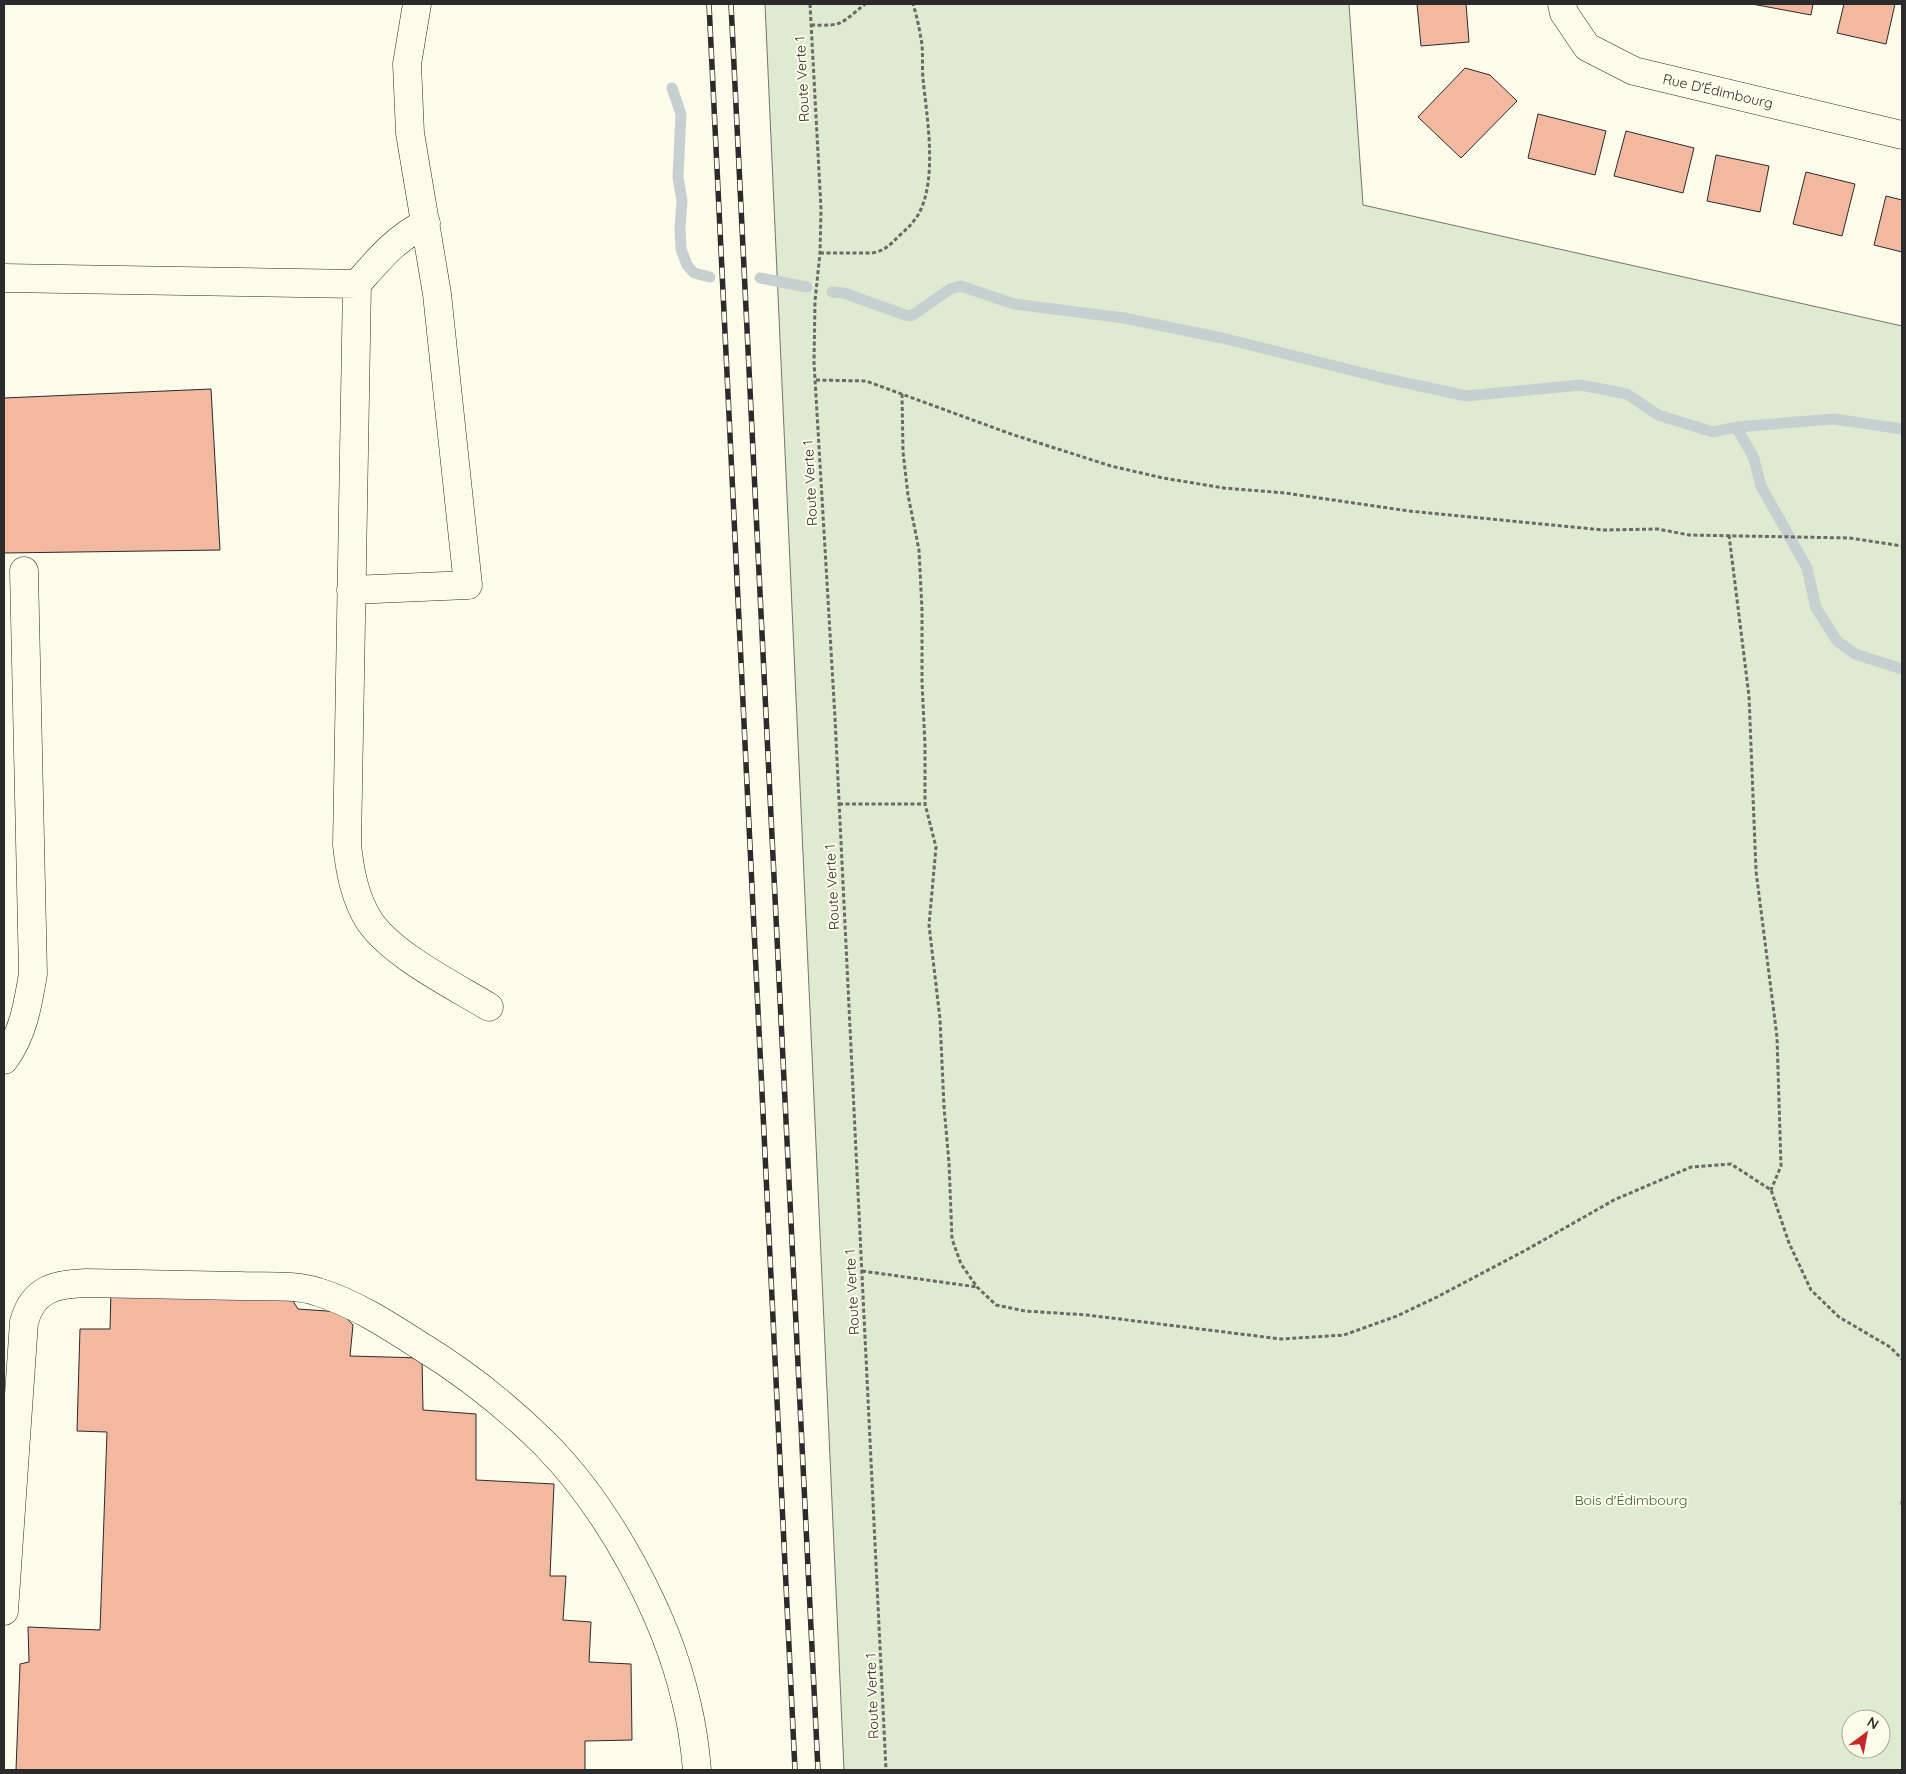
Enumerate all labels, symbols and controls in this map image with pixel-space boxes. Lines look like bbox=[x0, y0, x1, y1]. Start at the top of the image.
street label: Route Verte 1 bbox=[791, 36, 813, 122]
street label: Rue D'Édimbourg bbox=[1661, 70, 1775, 112]
street label: Route Verte 1 bbox=[799, 440, 821, 526]
street label: Route Verte 1 bbox=[821, 844, 843, 930]
street label: Route Verte 1 bbox=[841, 1249, 863, 1335]
park label: Bois d'Édimbourg bbox=[1574, 1491, 1688, 1509]
street label: Route Verte 1 bbox=[862, 1653, 882, 1739]
north arrow bbox=[1841, 1709, 1891, 1759]
text: N bbox=[1864, 1713, 1882, 1733]

